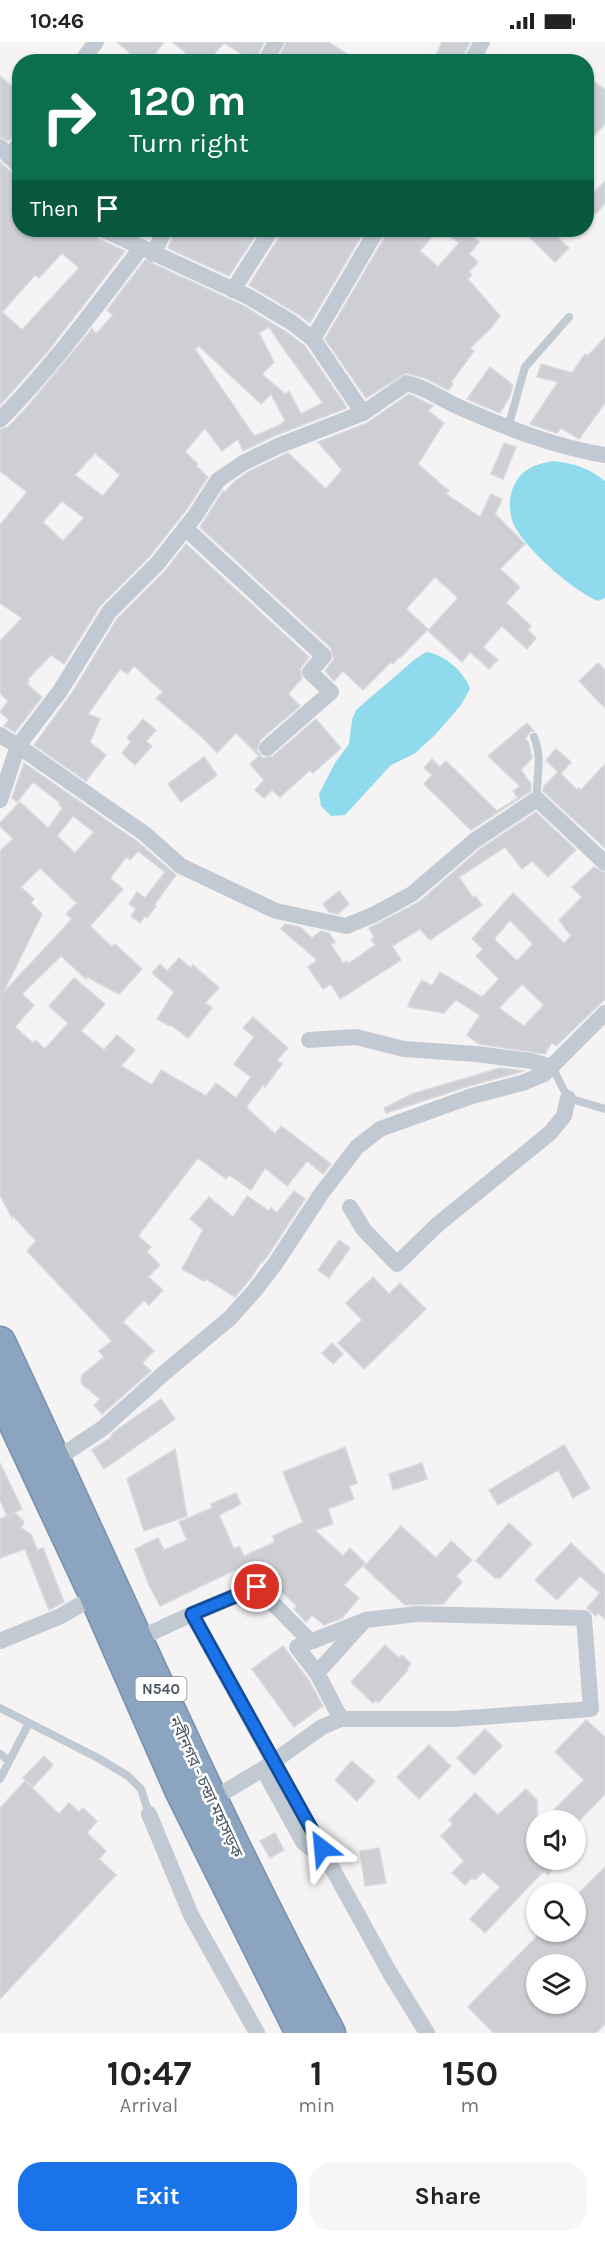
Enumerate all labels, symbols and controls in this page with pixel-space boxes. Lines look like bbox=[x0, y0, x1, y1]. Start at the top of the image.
text: 10:46 bbox=[30, 8, 84, 34]
text: 120 m bbox=[129, 76, 246, 126]
icon: right bbox=[30, 78, 108, 156]
text: Turn right bbox=[129, 127, 249, 159]
icon: arrive bbox=[91, 192, 124, 225]
text: Then bbox=[30, 196, 79, 222]
pin bbox=[231, 1561, 282, 1612]
icon: arrive bbox=[240, 1570, 273, 1603]
road number: N540 bbox=[136, 1677, 186, 1701]
street label: নবীনগর - চন্দ্রা মহাসড়ক bbox=[165, 1713, 248, 1862]
map controls bbox=[526, 1810, 586, 2014]
button: sound bbox=[526, 1810, 586, 1870]
position arrow bbox=[290, 1816, 354, 1880]
button: search bbox=[526, 1882, 586, 1942]
button: layers bbox=[526, 1954, 586, 2014]
text: 10:47 bbox=[107, 2052, 191, 2094]
text: 1 bbox=[310, 2052, 323, 2094]
text: 150 bbox=[442, 2052, 498, 2094]
text: Arrival bbox=[120, 2094, 178, 2117]
text: min bbox=[298, 2094, 335, 2117]
text: m bbox=[461, 2094, 479, 2117]
button: Exit bbox=[18, 2162, 297, 2231]
button: Share bbox=[309, 2162, 587, 2231]

